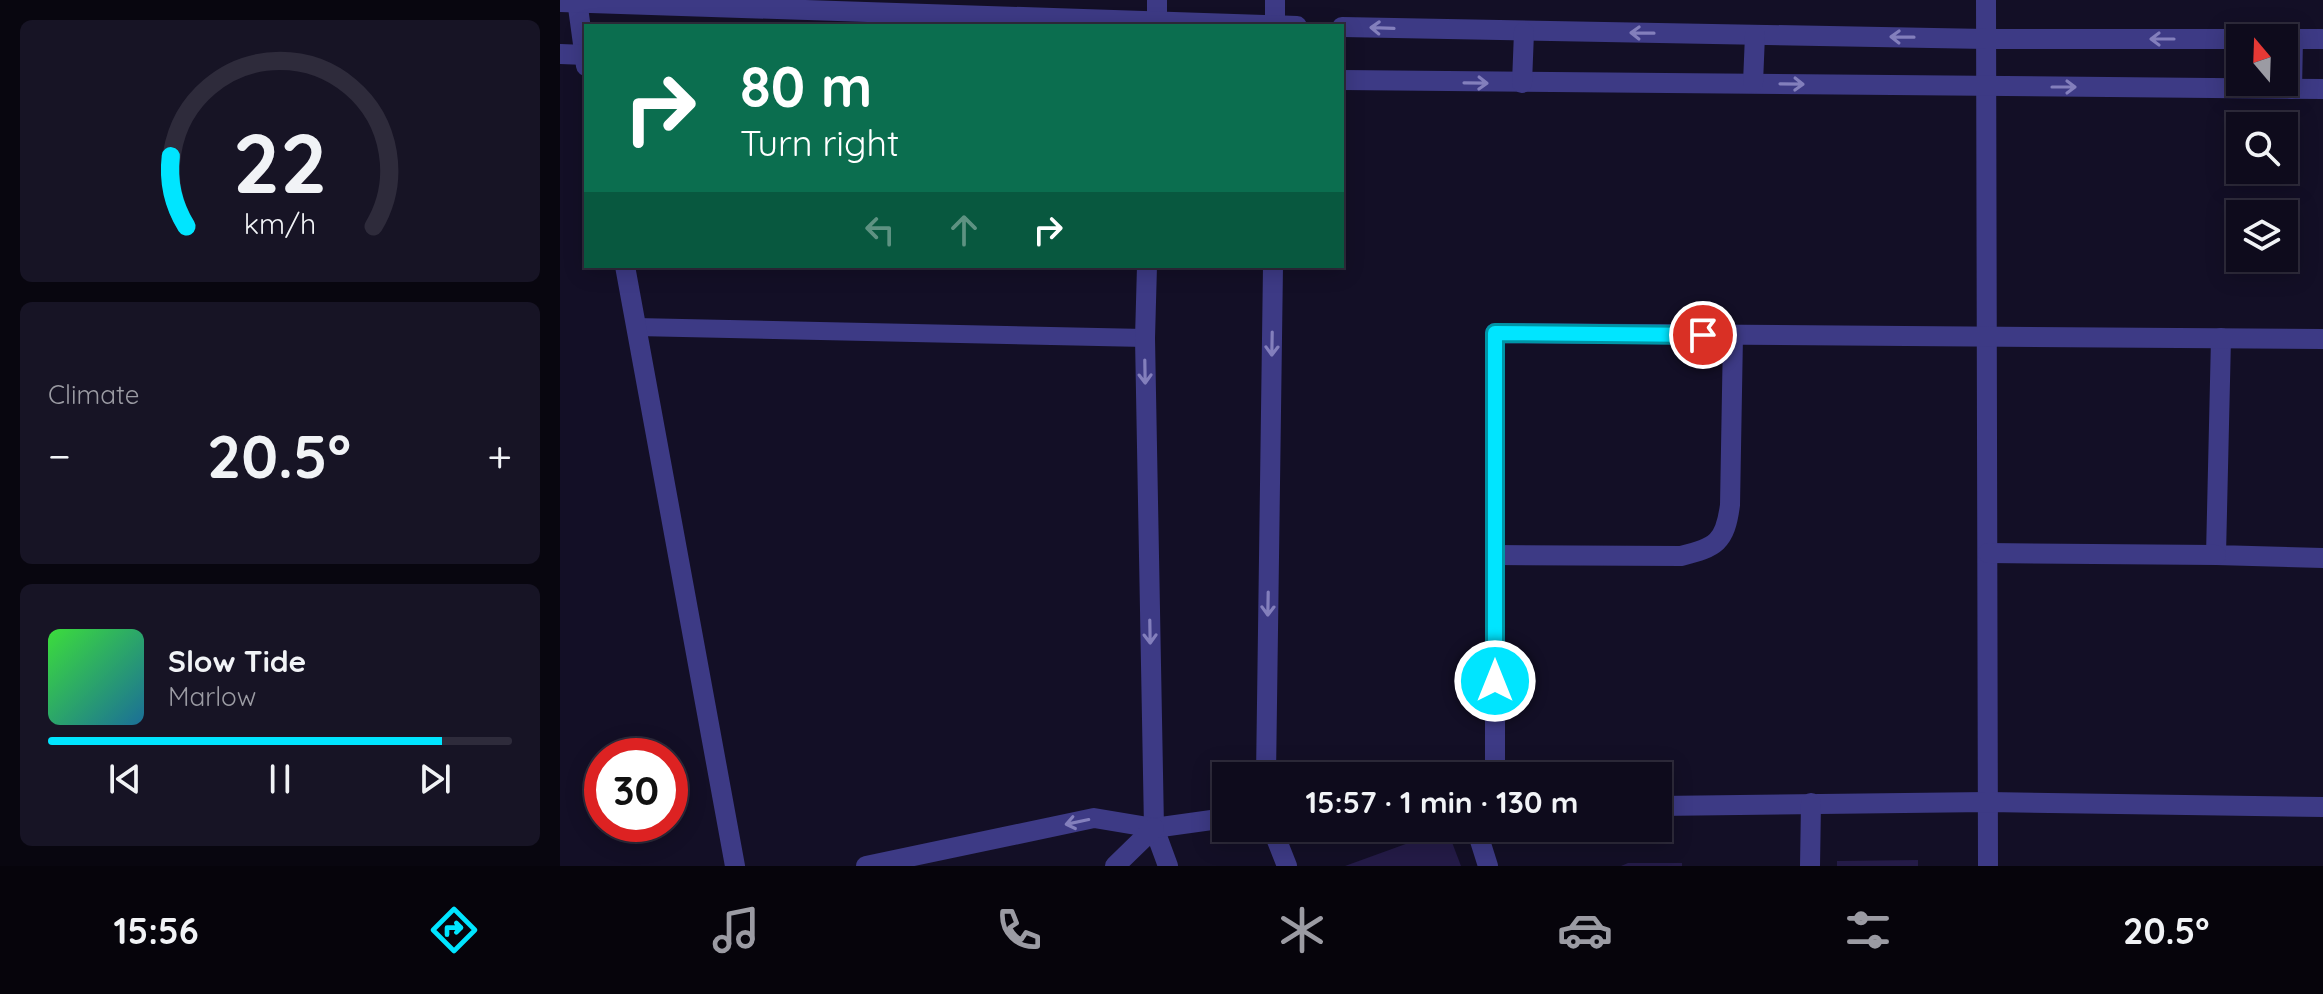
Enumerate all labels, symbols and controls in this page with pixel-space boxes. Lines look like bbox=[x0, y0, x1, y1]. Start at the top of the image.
one-way arrow bbox=[1369, 21, 1396, 36]
north arrow bbox=[2226, 24, 2298, 96]
map controls bbox=[2226, 24, 2298, 272]
one-way arrow bbox=[1629, 26, 1656, 41]
one-way arrow bbox=[1889, 30, 1916, 45]
one-way arrow bbox=[2149, 31, 2176, 47]
text: 80 m bbox=[740, 51, 872, 121]
icon: right bbox=[608, 56, 712, 160]
one-way arrow bbox=[1462, 75, 1489, 90]
one-way arrow bbox=[1778, 76, 1805, 92]
one-way arrow bbox=[2050, 79, 2077, 95]
text: 22 bbox=[233, 110, 327, 214]
button: search bbox=[2226, 112, 2298, 184]
text: Turn right bbox=[740, 120, 899, 165]
button: layers bbox=[2226, 200, 2298, 272]
text: km/h bbox=[244, 205, 316, 241]
icon: left bbox=[858, 208, 902, 252]
icon: ahead bbox=[942, 208, 986, 252]
icon: right bbox=[1026, 208, 1070, 252]
pin bbox=[1669, 301, 1737, 369]
icon: arrive bbox=[1681, 313, 1725, 357]
one-way arrow bbox=[1264, 330, 1279, 357]
one-way arrow bbox=[1137, 358, 1153, 385]
text: Climate bbox=[48, 378, 139, 411]
text: 20.5° bbox=[207, 418, 351, 493]
text: − bbox=[48, 428, 71, 483]
text: + bbox=[487, 428, 512, 483]
one-way arrow bbox=[1260, 590, 1276, 617]
one-way arrow bbox=[1142, 618, 1158, 645]
position arrow bbox=[1453, 639, 1537, 723]
text: Slow Tide bbox=[168, 642, 306, 680]
text: Marlow bbox=[168, 680, 256, 713]
speed limit sign: 30 bbox=[584, 738, 688, 842]
icon: previous bbox=[103, 757, 147, 801]
icon: pause bbox=[258, 757, 302, 801]
icon: next bbox=[413, 757, 457, 801]
text: 15:57 · 1 min · 130 m bbox=[1306, 783, 1578, 821]
one-way arrow bbox=[1064, 815, 1090, 830]
icon: directions bbox=[426, 902, 482, 958]
icon: music bbox=[708, 902, 764, 958]
icon: phone bbox=[991, 902, 1047, 958]
icon: climate bbox=[1274, 902, 1330, 958]
icon: car bbox=[1557, 902, 1613, 958]
icon: filters bbox=[1840, 902, 1896, 958]
text: 15:56 bbox=[113, 908, 199, 953]
text: 20.5° bbox=[2123, 908, 2209, 953]

